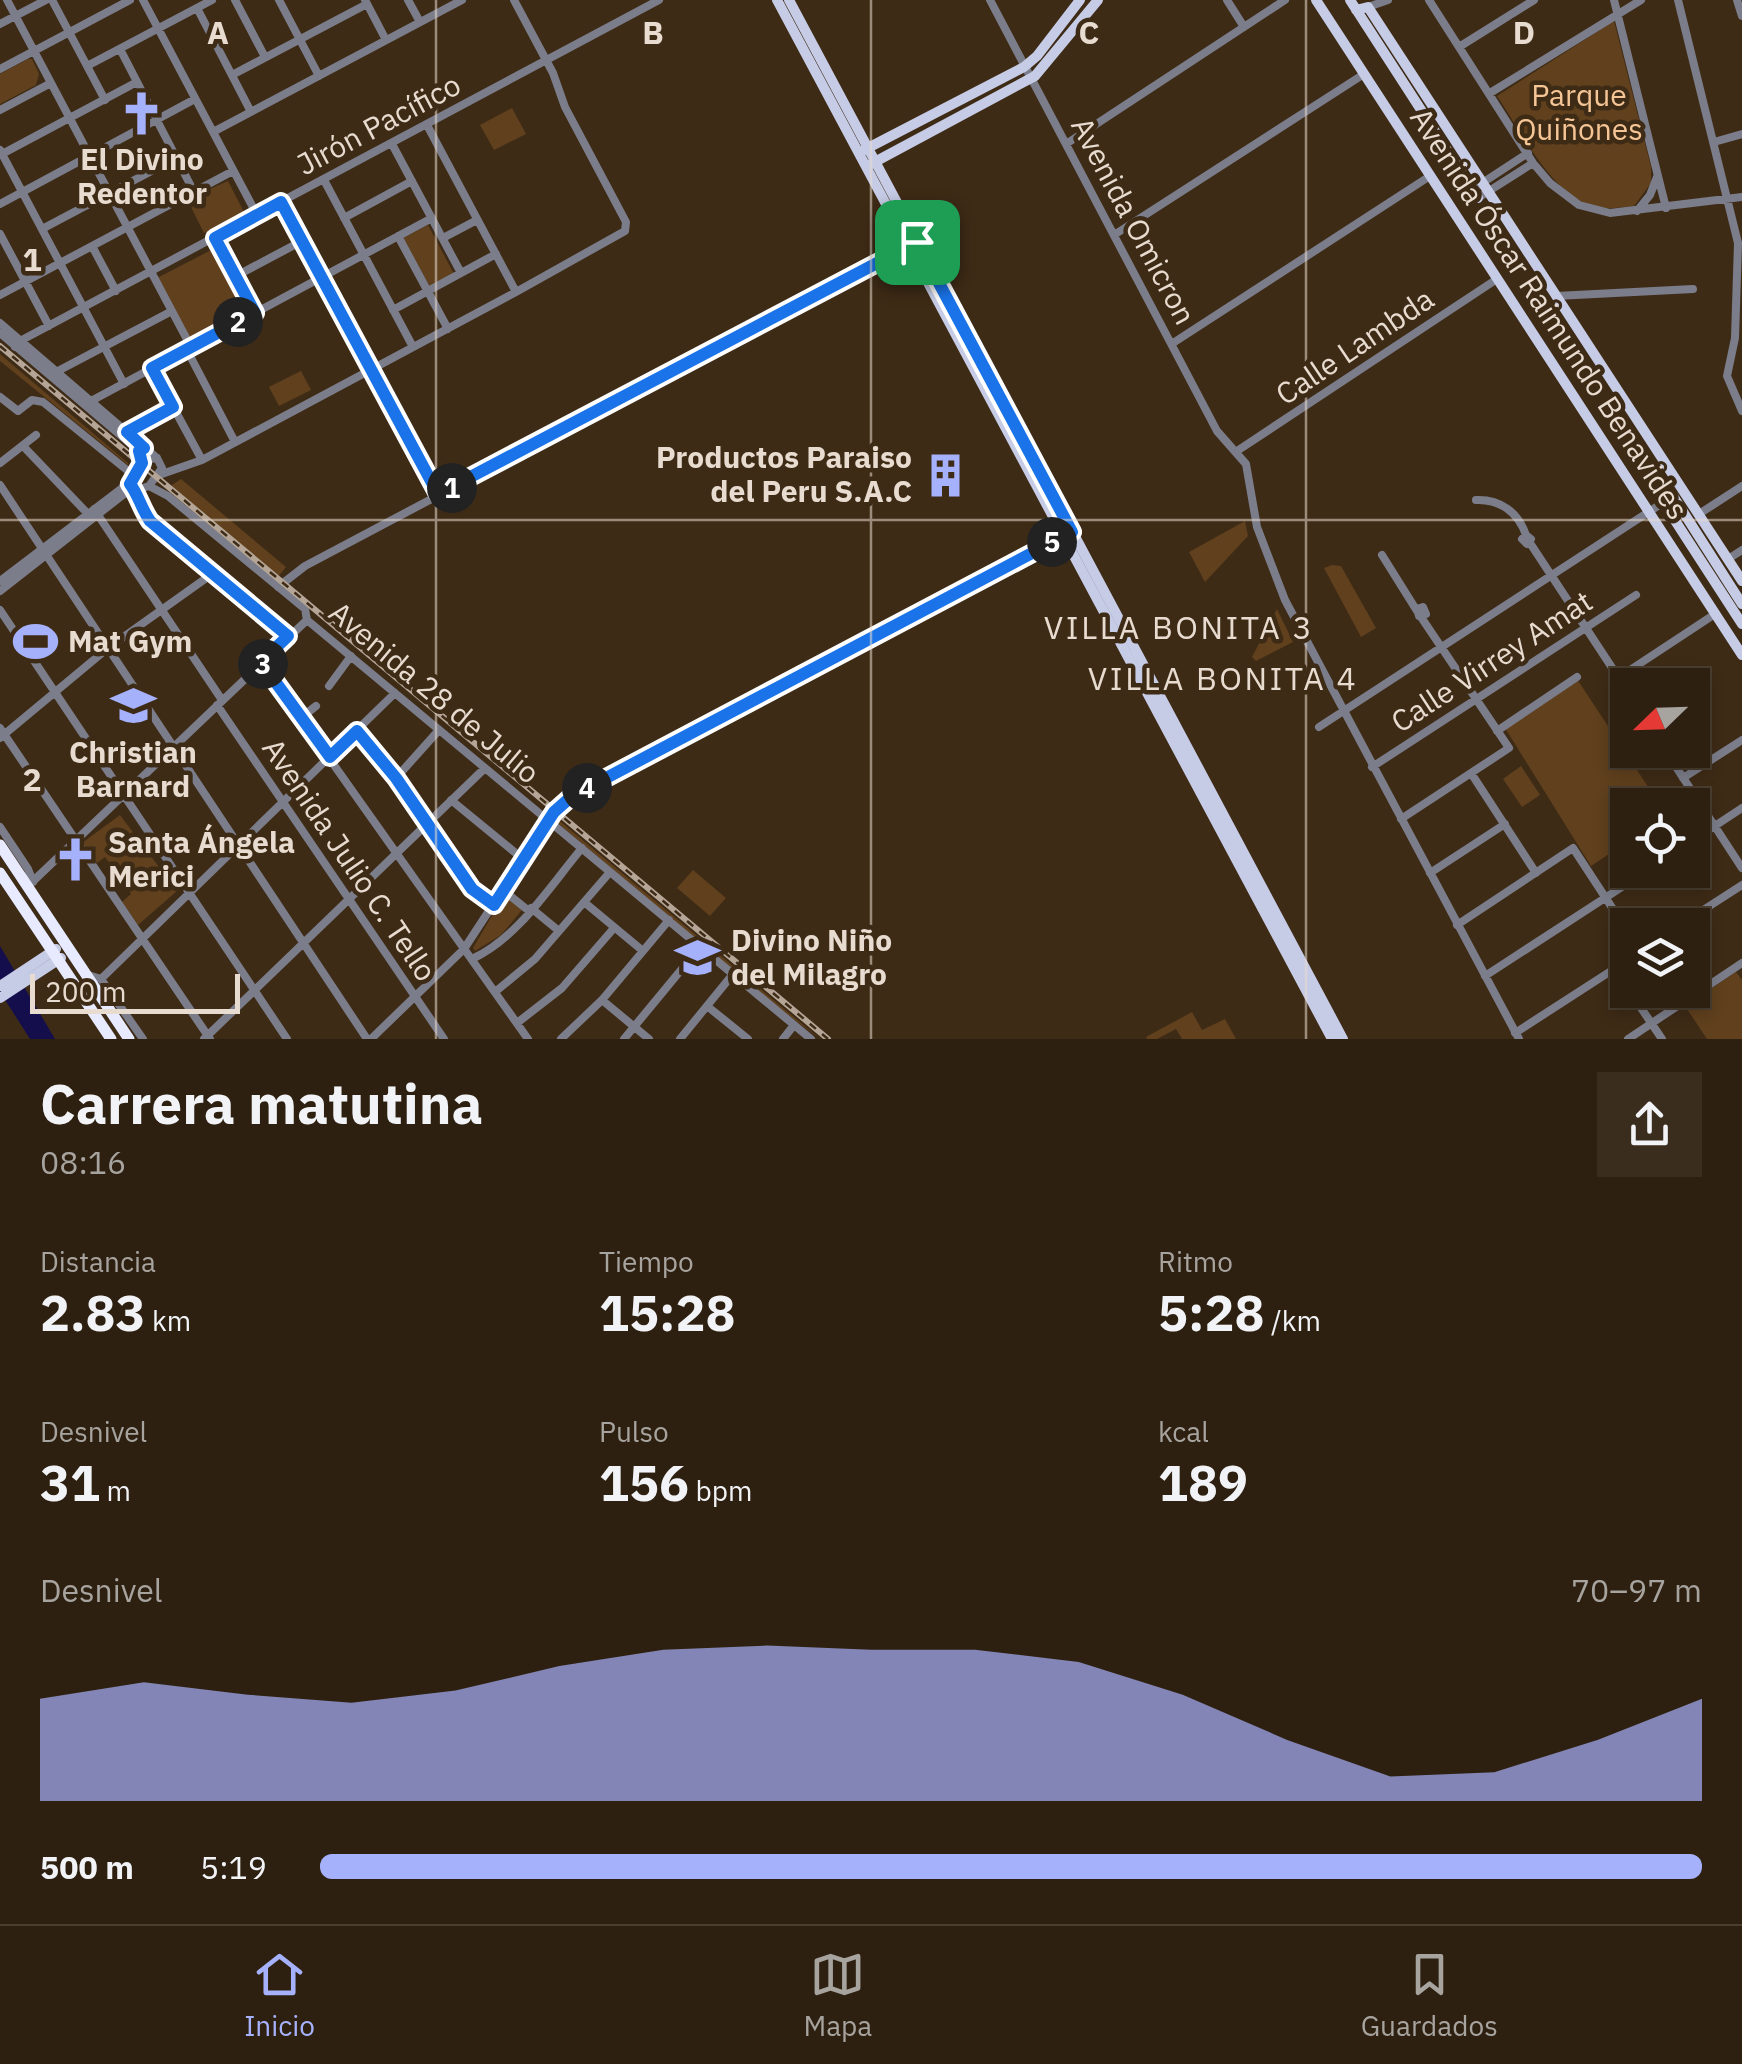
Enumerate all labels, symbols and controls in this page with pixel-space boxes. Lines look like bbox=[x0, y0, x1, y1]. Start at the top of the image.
text: A bbox=[207, 11, 229, 53]
text: B bbox=[642, 11, 664, 53]
text: C bbox=[1079, 11, 1099, 53]
text: D bbox=[1513, 11, 1535, 53]
street label: Jirón Pacífico bbox=[290, 64, 467, 183]
park label: Parque Quiñones bbox=[1515, 75, 1643, 148]
church icon: El Divino Redentor bbox=[118, 89, 166, 137]
street label: Avenida Óscar Raimundo Benavides bbox=[1402, 100, 1698, 526]
street label: Avenida Omicron bbox=[1063, 110, 1205, 331]
place label: El Divino Redentor bbox=[77, 139, 207, 212]
pin bbox=[875, 200, 960, 285]
icon: arrive bbox=[890, 215, 945, 270]
text: 1 bbox=[22, 238, 42, 280]
street label: Calle Lambda bbox=[1268, 279, 1441, 413]
pin: 2 bbox=[213, 297, 263, 347]
text: 2 bbox=[230, 303, 246, 340]
place label: Productos Paraiso del Peru S.A.C bbox=[656, 437, 912, 510]
building icon: Productos Paraiso del Peru S.A.C bbox=[921, 451, 969, 499]
pin: 1 bbox=[427, 463, 477, 513]
text: 1 bbox=[444, 469, 460, 506]
pin: 5 bbox=[1027, 517, 1077, 567]
text: 5 bbox=[1044, 523, 1060, 560]
street label: Calle Virrey Amat bbox=[1383, 581, 1599, 740]
street label: Avenida 28 de Julio bbox=[322, 592, 548, 791]
district label: VILLA BONITA 3 bbox=[1044, 606, 1314, 648]
sports icon: Mat Gym bbox=[11, 618, 59, 666]
place label: Mat Gym bbox=[68, 621, 192, 660]
pin: 3 bbox=[238, 639, 288, 689]
text: 3 bbox=[255, 645, 271, 682]
district label: VILLA BONITA 4 bbox=[1088, 657, 1358, 699]
north arrow bbox=[1610, 668, 1710, 768]
map controls bbox=[1610, 668, 1710, 1008]
school or university icon: Christian Barnard bbox=[109, 682, 157, 730]
street label: Avenida Julio C. Tello bbox=[254, 730, 446, 988]
place label: Christian Barnard bbox=[69, 732, 197, 805]
text: 2 bbox=[22, 758, 42, 800]
pin: 4 bbox=[562, 763, 612, 813]
text: 4 bbox=[579, 769, 595, 806]
button: locate bbox=[1610, 788, 1710, 888]
place label: Santa Ángela Merici bbox=[108, 822, 295, 895]
church icon: Santa Ángela Merici bbox=[51, 836, 99, 884]
button: layers bbox=[1610, 908, 1710, 1008]
place label: Divino Niño del Milagro bbox=[731, 920, 892, 993]
school or university icon: Divino Niño del Milagro bbox=[674, 934, 722, 982]
scale bar bbox=[30, 969, 240, 1014]
text: 200 m bbox=[45, 973, 126, 1010]
text: Carrera matutina bbox=[40, 1068, 483, 1139]
button: share bbox=[1597, 1072, 1702, 1177]
text: 08:16 bbox=[40, 1141, 126, 1183]
text: Distancia bbox=[40, 1243, 156, 1280]
text: Tiempo bbox=[599, 1243, 694, 1280]
text: Ritmo bbox=[1158, 1243, 1233, 1280]
text: 2.83 bbox=[40, 1280, 146, 1345]
text: 15:28 bbox=[599, 1280, 736, 1345]
text: 5:28 bbox=[1158, 1280, 1265, 1345]
text: km bbox=[146, 1302, 191, 1339]
text: /km bbox=[1265, 1302, 1321, 1339]
text: Desnivel bbox=[40, 1413, 147, 1450]
text: Pulso bbox=[599, 1413, 669, 1450]
text: kcal bbox=[1158, 1413, 1209, 1450]
text: 31 bbox=[40, 1450, 100, 1515]
text: 156 bbox=[599, 1450, 689, 1515]
text: 189 bbox=[1158, 1450, 1248, 1515]
text: m bbox=[100, 1472, 131, 1509]
text: bpm bbox=[689, 1472, 753, 1509]
text: Desnivel bbox=[40, 1569, 163, 1611]
text: 70–97 m bbox=[1571, 1569, 1702, 1611]
text: 500 m bbox=[40, 1846, 134, 1888]
text: 5:19 bbox=[200, 1846, 267, 1888]
tab: Inicio bbox=[244, 1947, 315, 2044]
tab: Mapa bbox=[803, 1947, 872, 2044]
tab: Guardados bbox=[1361, 1947, 1498, 2044]

